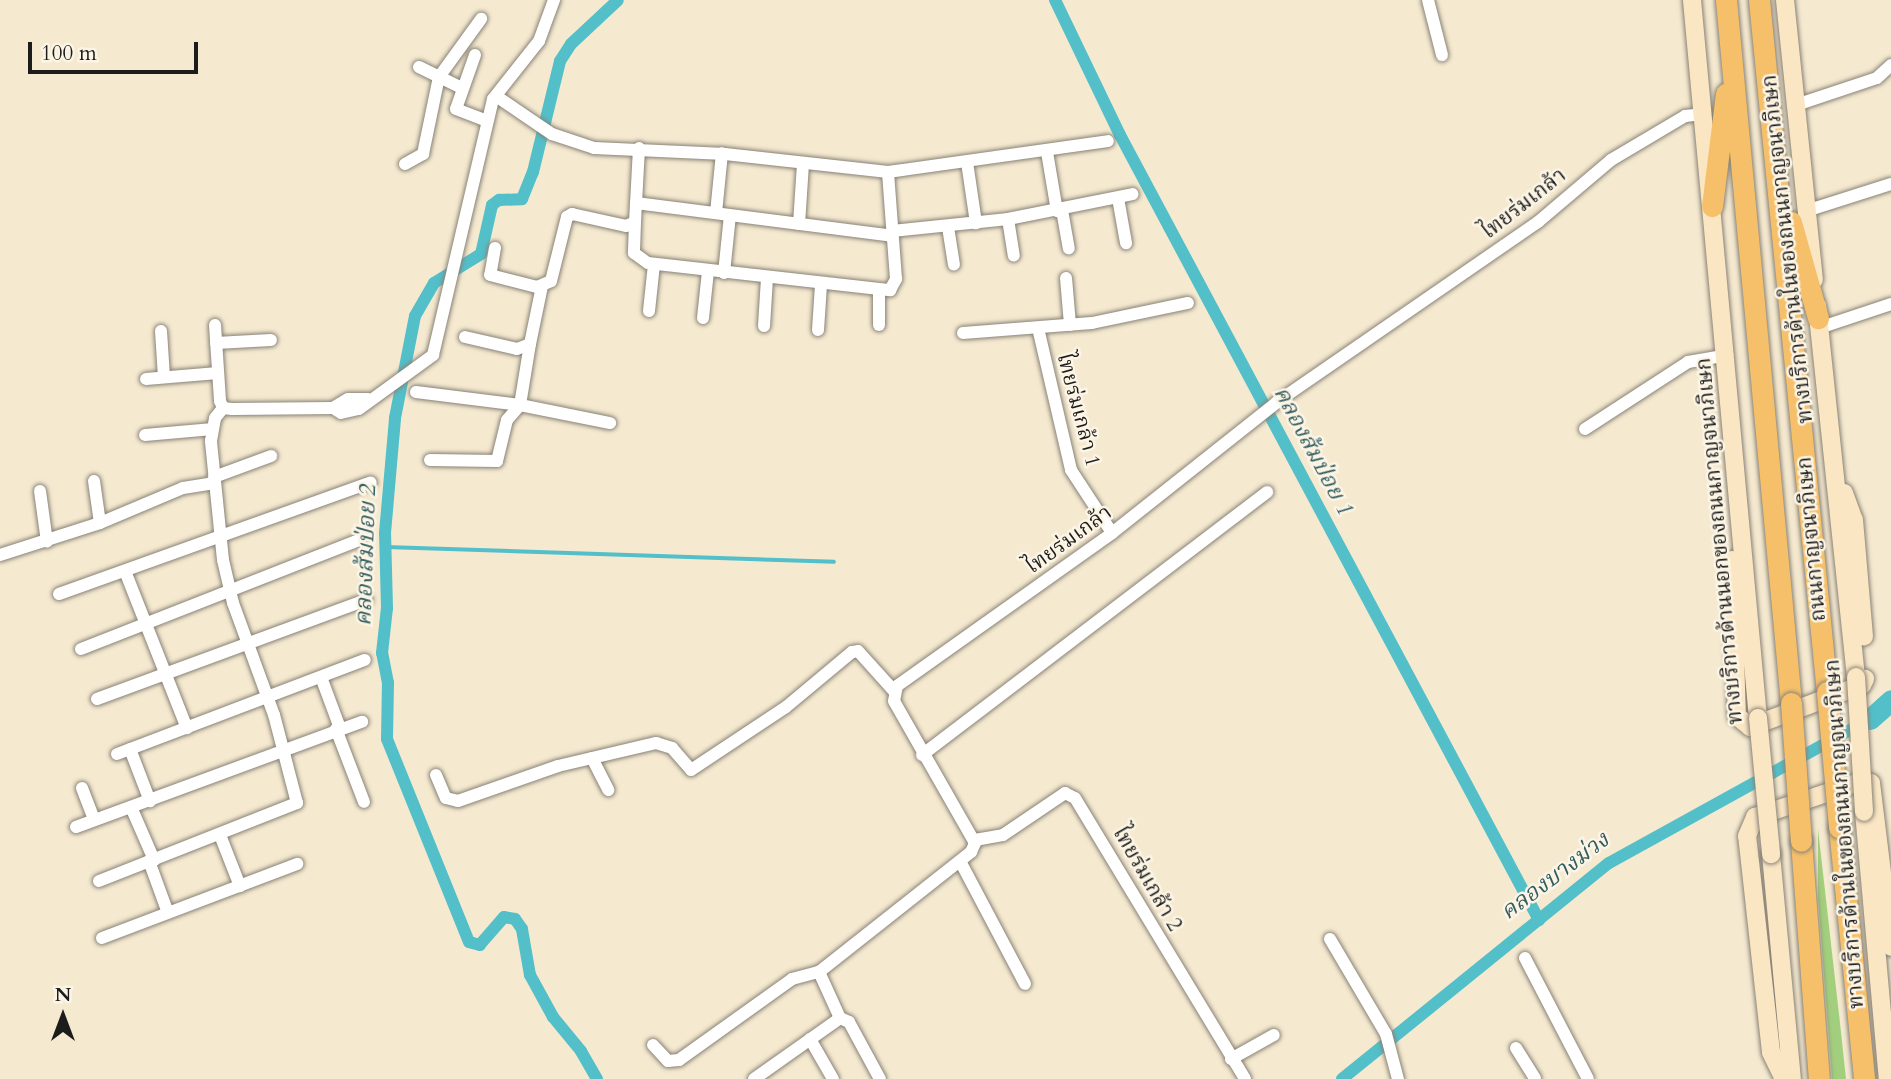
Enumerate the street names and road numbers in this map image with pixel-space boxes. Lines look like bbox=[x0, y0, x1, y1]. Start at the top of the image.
street label: ทางบริการด้านในของถนนกาญจนาภิเษก bbox=[1757, 73, 1819, 425]
street label: ไทยร่มเกล้า bbox=[1477, 163, 1571, 245]
street label: ไทยร่มเกล้า 1 bbox=[1051, 350, 1105, 470]
street label: ทางบริการด้านนอกของถนนกาญจนาภิเษก bbox=[1691, 357, 1749, 725]
street label: ถนนกาญจนาภิเษก bbox=[1792, 456, 1832, 622]
street label: ไทยร่มเกล้า bbox=[1021, 500, 1117, 580]
street label: ทางบริการด้านในของถนนกาญจนาภิเษก bbox=[1820, 658, 1870, 1010]
street label: ไทยร่มเกล้า 2 bbox=[1107, 822, 1187, 936]

